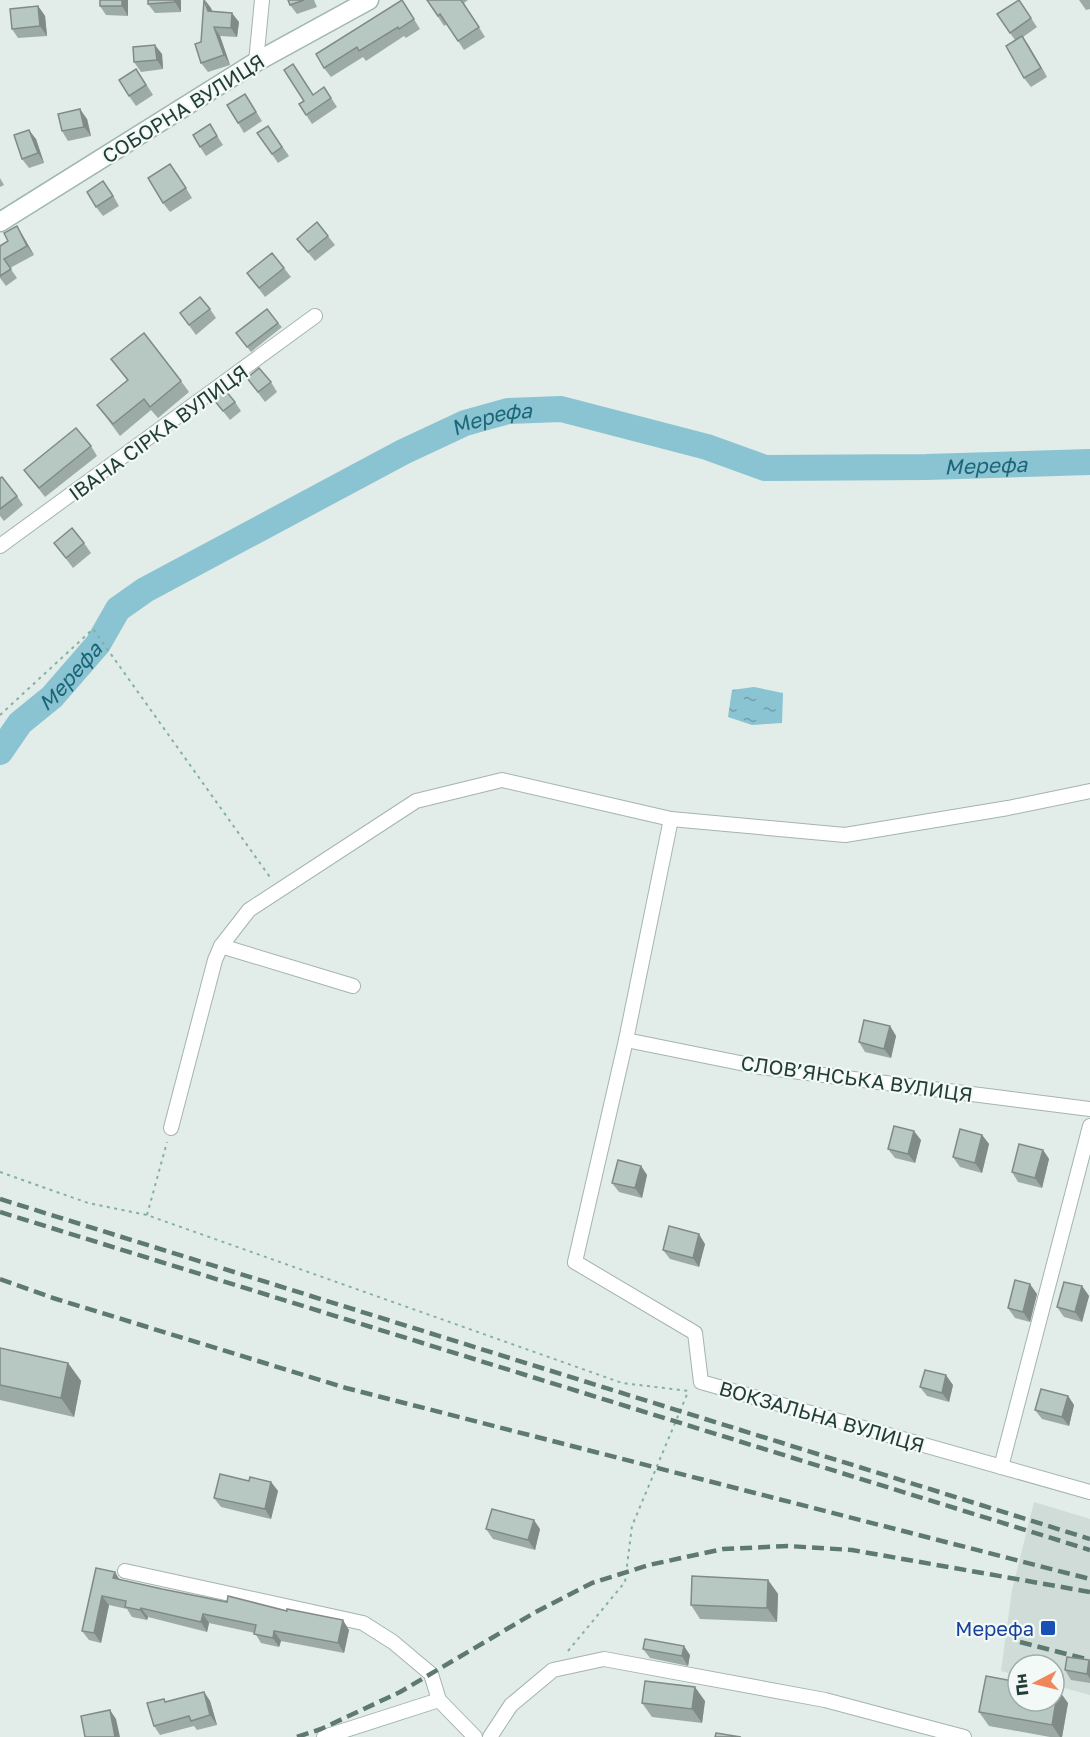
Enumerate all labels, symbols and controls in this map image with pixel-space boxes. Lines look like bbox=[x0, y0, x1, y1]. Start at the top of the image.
street label: СОБОРНА ВУЛИЦЯ bbox=[97, 48, 269, 168]
street label: ІВАНА СІРКА ВУЛИЦЯ bbox=[64, 359, 252, 505]
water label: Мерефа bbox=[446, 397, 533, 441]
water label: Мерефа bbox=[944, 451, 1029, 479]
water label: Мерефа bbox=[33, 636, 108, 716]
street label: СЛОВ’ЯНСЬКА ВУЛИЦЯ bbox=[740, 1050, 974, 1106]
street label: ВОКЗАЛЬНА ВУЛИЦЯ bbox=[717, 1375, 927, 1457]
place label: Мерефа bbox=[955, 1616, 1034, 1640]
marker: Мерефа bbox=[1039, 1619, 1057, 1637]
north arrow bbox=[1006, 1653, 1066, 1713]
text: Пн bbox=[1010, 1673, 1032, 1697]

